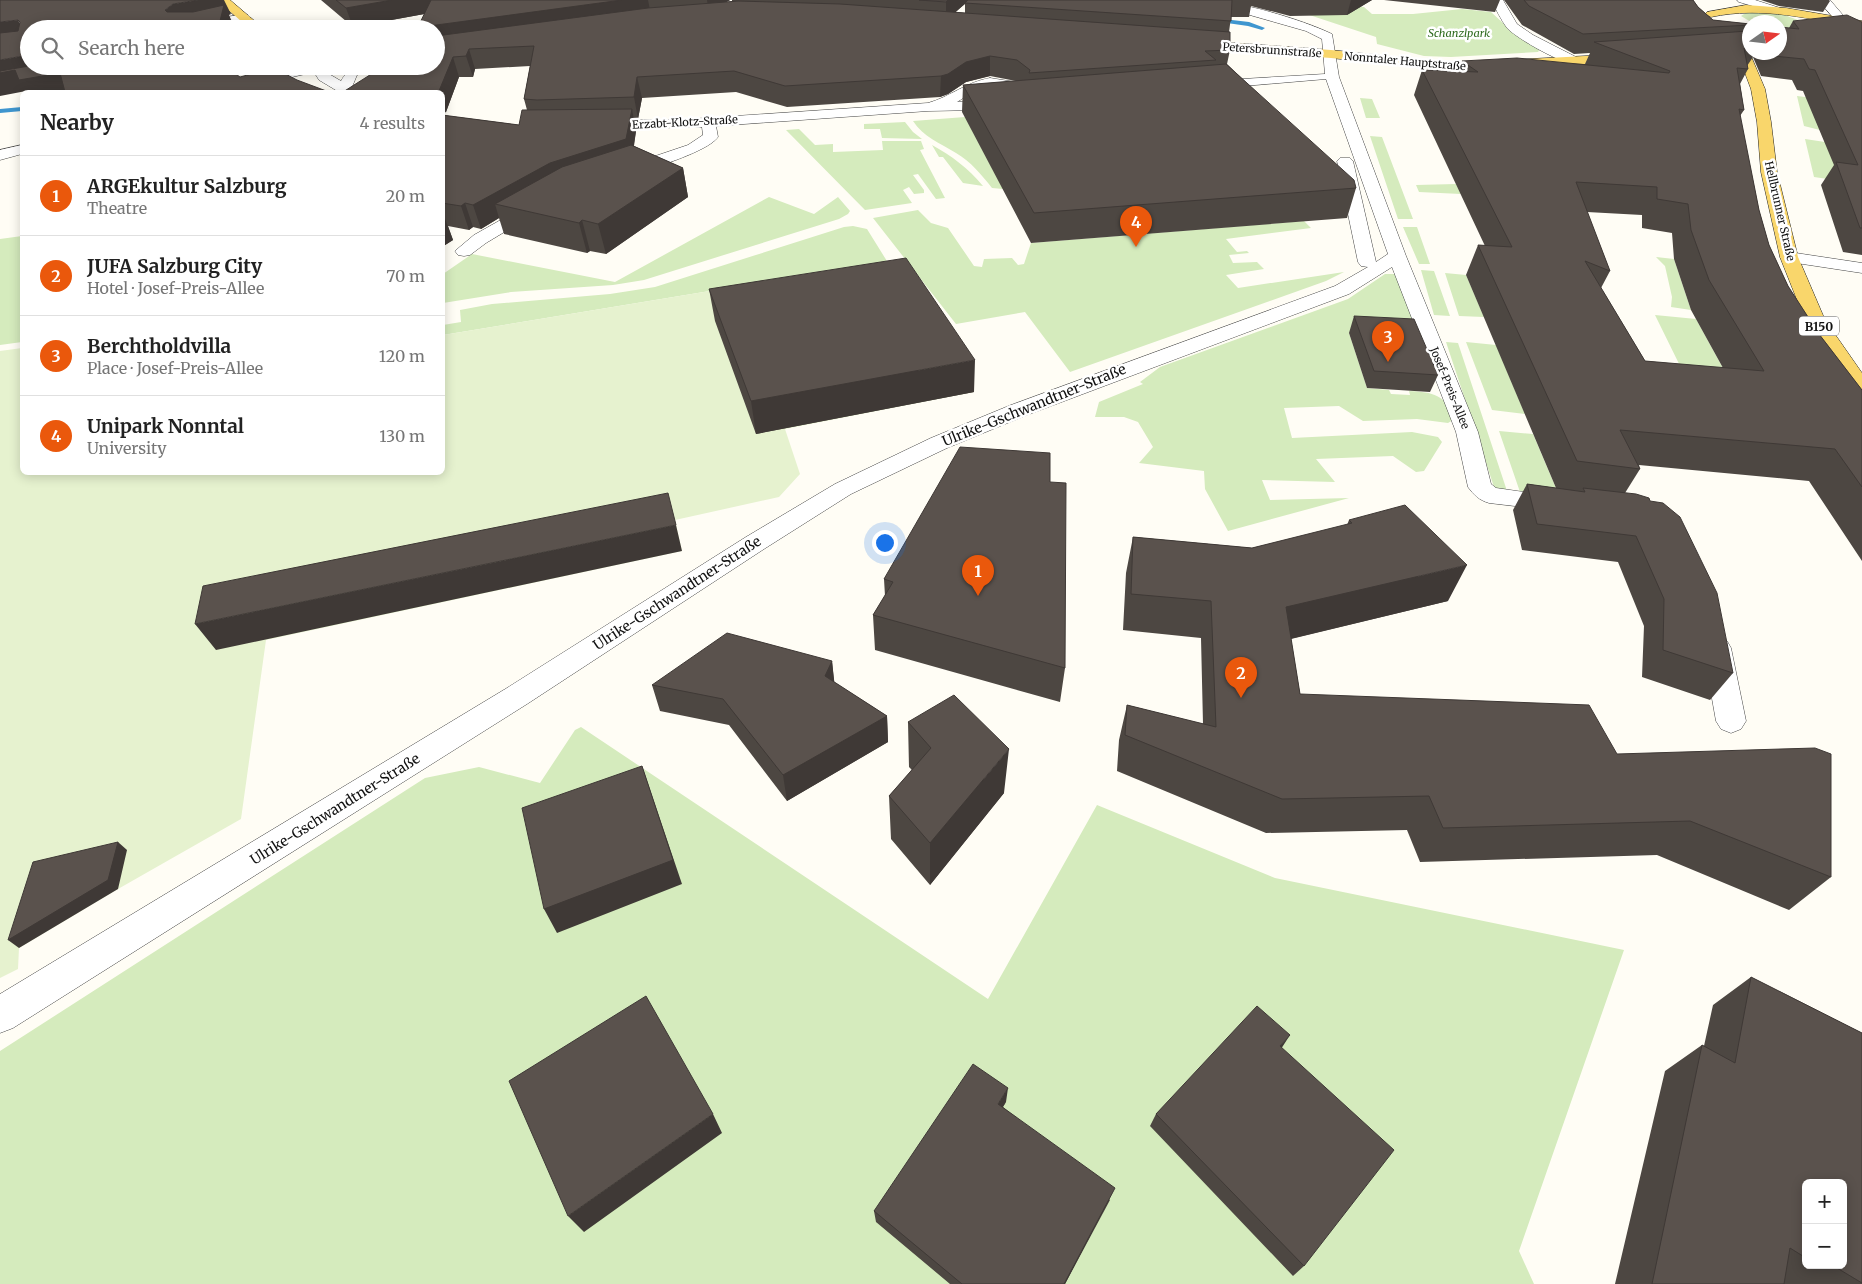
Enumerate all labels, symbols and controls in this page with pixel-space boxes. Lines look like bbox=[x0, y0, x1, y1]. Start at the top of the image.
north arrow bbox=[1742, 15, 1787, 60]
search box bbox=[20, 20, 445, 75]
park label: Schanzlpark bbox=[1428, 26, 1490, 40]
icon: search bbox=[38, 34, 66, 62]
text: Search here bbox=[78, 36, 185, 60]
street label: Petersbrunnstraße bbox=[1222, 40, 1322, 60]
street label: Nonntaler Hauptstraße bbox=[1344, 49, 1467, 73]
text: Nearby bbox=[40, 109, 114, 136]
street label: Erzabt-Klotz-Straße bbox=[632, 112, 738, 132]
text: 4 results bbox=[359, 113, 425, 133]
street label: Hellbrunner Straße bbox=[1762, 160, 1798, 262]
text: ARGEkultur Salzburg bbox=[87, 174, 287, 198]
text: 1 bbox=[52, 186, 60, 206]
text: 20 m bbox=[386, 186, 425, 206]
text: Theatre bbox=[87, 198, 147, 218]
pin: 4 bbox=[1120, 206, 1152, 247]
text: JUFA Salzburg City bbox=[87, 254, 262, 278]
text: 2 bbox=[51, 266, 61, 286]
text: 70 m bbox=[386, 266, 425, 286]
text: Hotel · Josef-Preis-Allee bbox=[87, 278, 264, 298]
road number: B150 bbox=[1799, 316, 1839, 336]
pin: 3 bbox=[1372, 321, 1404, 362]
text: Berchtholdvilla bbox=[87, 334, 231, 358]
street label: Josef-Preis-Allee bbox=[1427, 344, 1473, 431]
text: 3 bbox=[51, 346, 61, 366]
text: 120 m bbox=[379, 346, 425, 366]
text: Place · Josef-Preis-Allee bbox=[87, 358, 263, 378]
street label: Ulrike-Gschwandtner-Straße bbox=[940, 360, 1128, 450]
text: Unipark Nonntal bbox=[87, 414, 244, 438]
text: 4 bbox=[51, 426, 61, 446]
text: 130 m bbox=[379, 426, 425, 446]
text: University bbox=[87, 438, 167, 458]
your location bbox=[872, 530, 898, 556]
street label: Ulrike-Gschwandtner-Straße bbox=[590, 532, 764, 654]
pin: 1 bbox=[962, 555, 994, 596]
pin: 2 bbox=[1225, 657, 1257, 698]
street label: Ulrike-Gschwandtner-Straße bbox=[247, 749, 423, 869]
map controls bbox=[1802, 1179, 1847, 1269]
button: + bbox=[1802, 1179, 1847, 1224]
button: − bbox=[1802, 1224, 1847, 1269]

